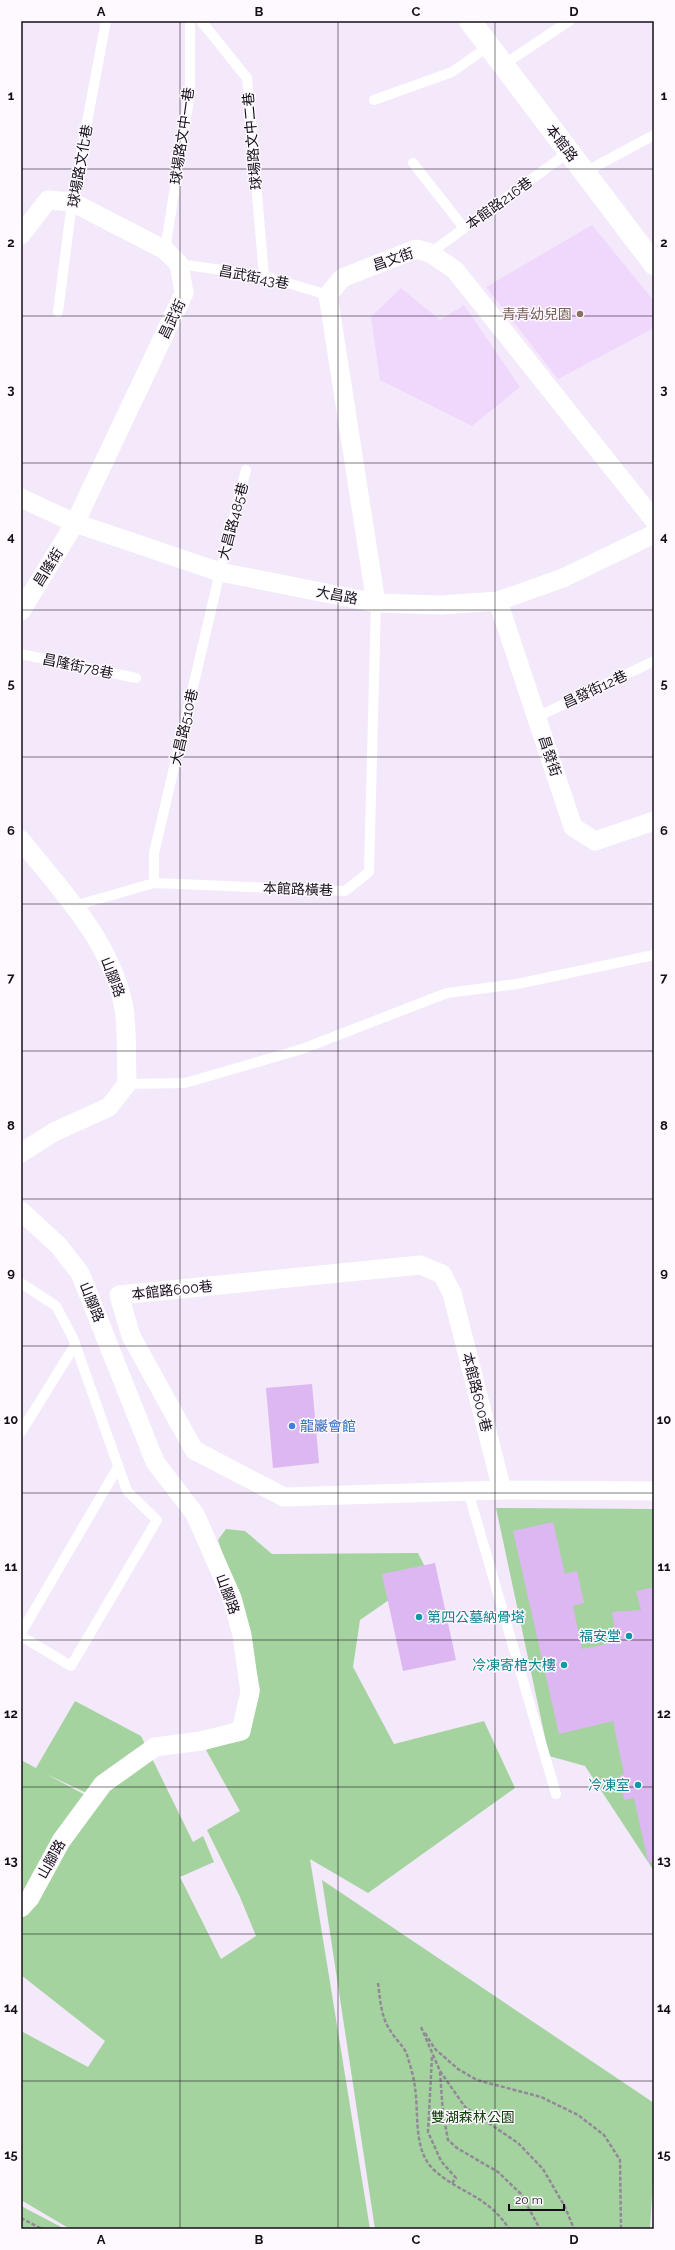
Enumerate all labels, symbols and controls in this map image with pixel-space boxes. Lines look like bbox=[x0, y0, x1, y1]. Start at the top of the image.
text: A bbox=[97, 4, 106, 19]
text: B bbox=[255, 4, 264, 19]
text: C bbox=[412, 4, 421, 19]
text: D bbox=[569, 4, 579, 19]
street label: 球場路文中一巷 bbox=[167, 86, 197, 186]
text: 1 bbox=[8, 88, 15, 103]
text: 1 bbox=[661, 88, 668, 103]
street label: 球場路文中二巷 bbox=[240, 91, 264, 191]
street label: 本館路 bbox=[543, 121, 581, 165]
street label: 球場路文化巷 bbox=[65, 123, 95, 209]
street label: 本館路216巷 bbox=[463, 174, 535, 232]
text: 2 bbox=[7, 235, 15, 250]
text: 2 bbox=[660, 235, 668, 250]
street label: 昌文街 bbox=[371, 245, 415, 273]
street label: 昌武街43巷 bbox=[218, 262, 290, 292]
street label: 昌武街 bbox=[156, 297, 188, 341]
place label: 青青幼兒園 bbox=[502, 306, 572, 322]
marker: 青青幼兒園 bbox=[575, 309, 585, 319]
text: 3 bbox=[7, 382, 15, 397]
text: 3 bbox=[660, 382, 668, 397]
street label: 大昌路485巷 bbox=[215, 480, 251, 562]
text: 4 bbox=[7, 529, 15, 544]
text: 4 bbox=[660, 529, 668, 544]
street label: 昌隆街 bbox=[30, 545, 66, 589]
street label: 大昌路 bbox=[315, 583, 359, 607]
street label: 昌隆街78巷 bbox=[41, 651, 115, 681]
street label: 昌發街12巷 bbox=[560, 667, 630, 711]
text: 5 bbox=[7, 676, 15, 691]
text: 5 bbox=[660, 676, 668, 691]
street label: 大昌路510巷 bbox=[167, 687, 201, 767]
street label: 昌發街 bbox=[536, 734, 564, 778]
text: 6 bbox=[7, 823, 15, 838]
text: 6 bbox=[660, 823, 668, 838]
street label: 本館路橫巷 bbox=[263, 880, 333, 898]
street label: 山腳路 bbox=[98, 955, 128, 999]
text: 7 bbox=[7, 970, 15, 985]
text: 7 bbox=[660, 970, 668, 985]
text: 8 bbox=[7, 1118, 15, 1133]
text: 8 bbox=[660, 1118, 668, 1133]
text: 9 bbox=[7, 1265, 15, 1280]
text: 9 bbox=[660, 1265, 668, 1280]
street label: 本館路600巷 bbox=[131, 1278, 213, 1302]
street label: 山腳路 bbox=[77, 1280, 107, 1324]
street label: 本館路600巷 bbox=[459, 1350, 495, 1434]
text: 10 bbox=[4, 1412, 18, 1427]
text: 10 bbox=[657, 1412, 671, 1427]
place label: 龍巖會館 bbox=[300, 1418, 356, 1434]
marker: 龍巖會館 bbox=[287, 1421, 297, 1431]
text: 11 bbox=[5, 1559, 18, 1574]
text: 11 bbox=[658, 1559, 671, 1574]
street label: 山腳路 bbox=[213, 1572, 243, 1616]
place label: 第四公墓納骨塔 bbox=[427, 1609, 525, 1625]
marker: 第四公墓納骨塔 bbox=[414, 1612, 424, 1622]
place label: 福安堂 bbox=[579, 1628, 621, 1644]
marker: 福安堂 bbox=[624, 1631, 634, 1641]
place label: 冷凍寄棺大樓 bbox=[472, 1657, 556, 1673]
marker: 冷凍寄棺大樓 bbox=[559, 1660, 569, 1670]
text: 12 bbox=[4, 1706, 18, 1721]
text: 12 bbox=[657, 1706, 671, 1721]
place label: 冷凍室 bbox=[588, 1777, 630, 1793]
marker: 冷凍室 bbox=[633, 1780, 643, 1790]
street label: 山腳路 bbox=[34, 1837, 68, 1881]
text: 13 bbox=[4, 1853, 18, 1868]
text: 13 bbox=[657, 1853, 671, 1868]
text: 14 bbox=[4, 2000, 18, 2015]
text: 14 bbox=[657, 2000, 671, 2015]
park label: 雙湖森林公園 bbox=[431, 2109, 515, 2125]
text: 15 bbox=[4, 2147, 18, 2162]
text: 15 bbox=[657, 2147, 671, 2162]
scale bar bbox=[509, 2186, 564, 2212]
text: 20 m bbox=[515, 2193, 543, 2207]
text: A bbox=[97, 2232, 106, 2247]
text: B bbox=[255, 2232, 264, 2247]
text: C bbox=[412, 2232, 421, 2247]
text: D bbox=[569, 2232, 579, 2247]

